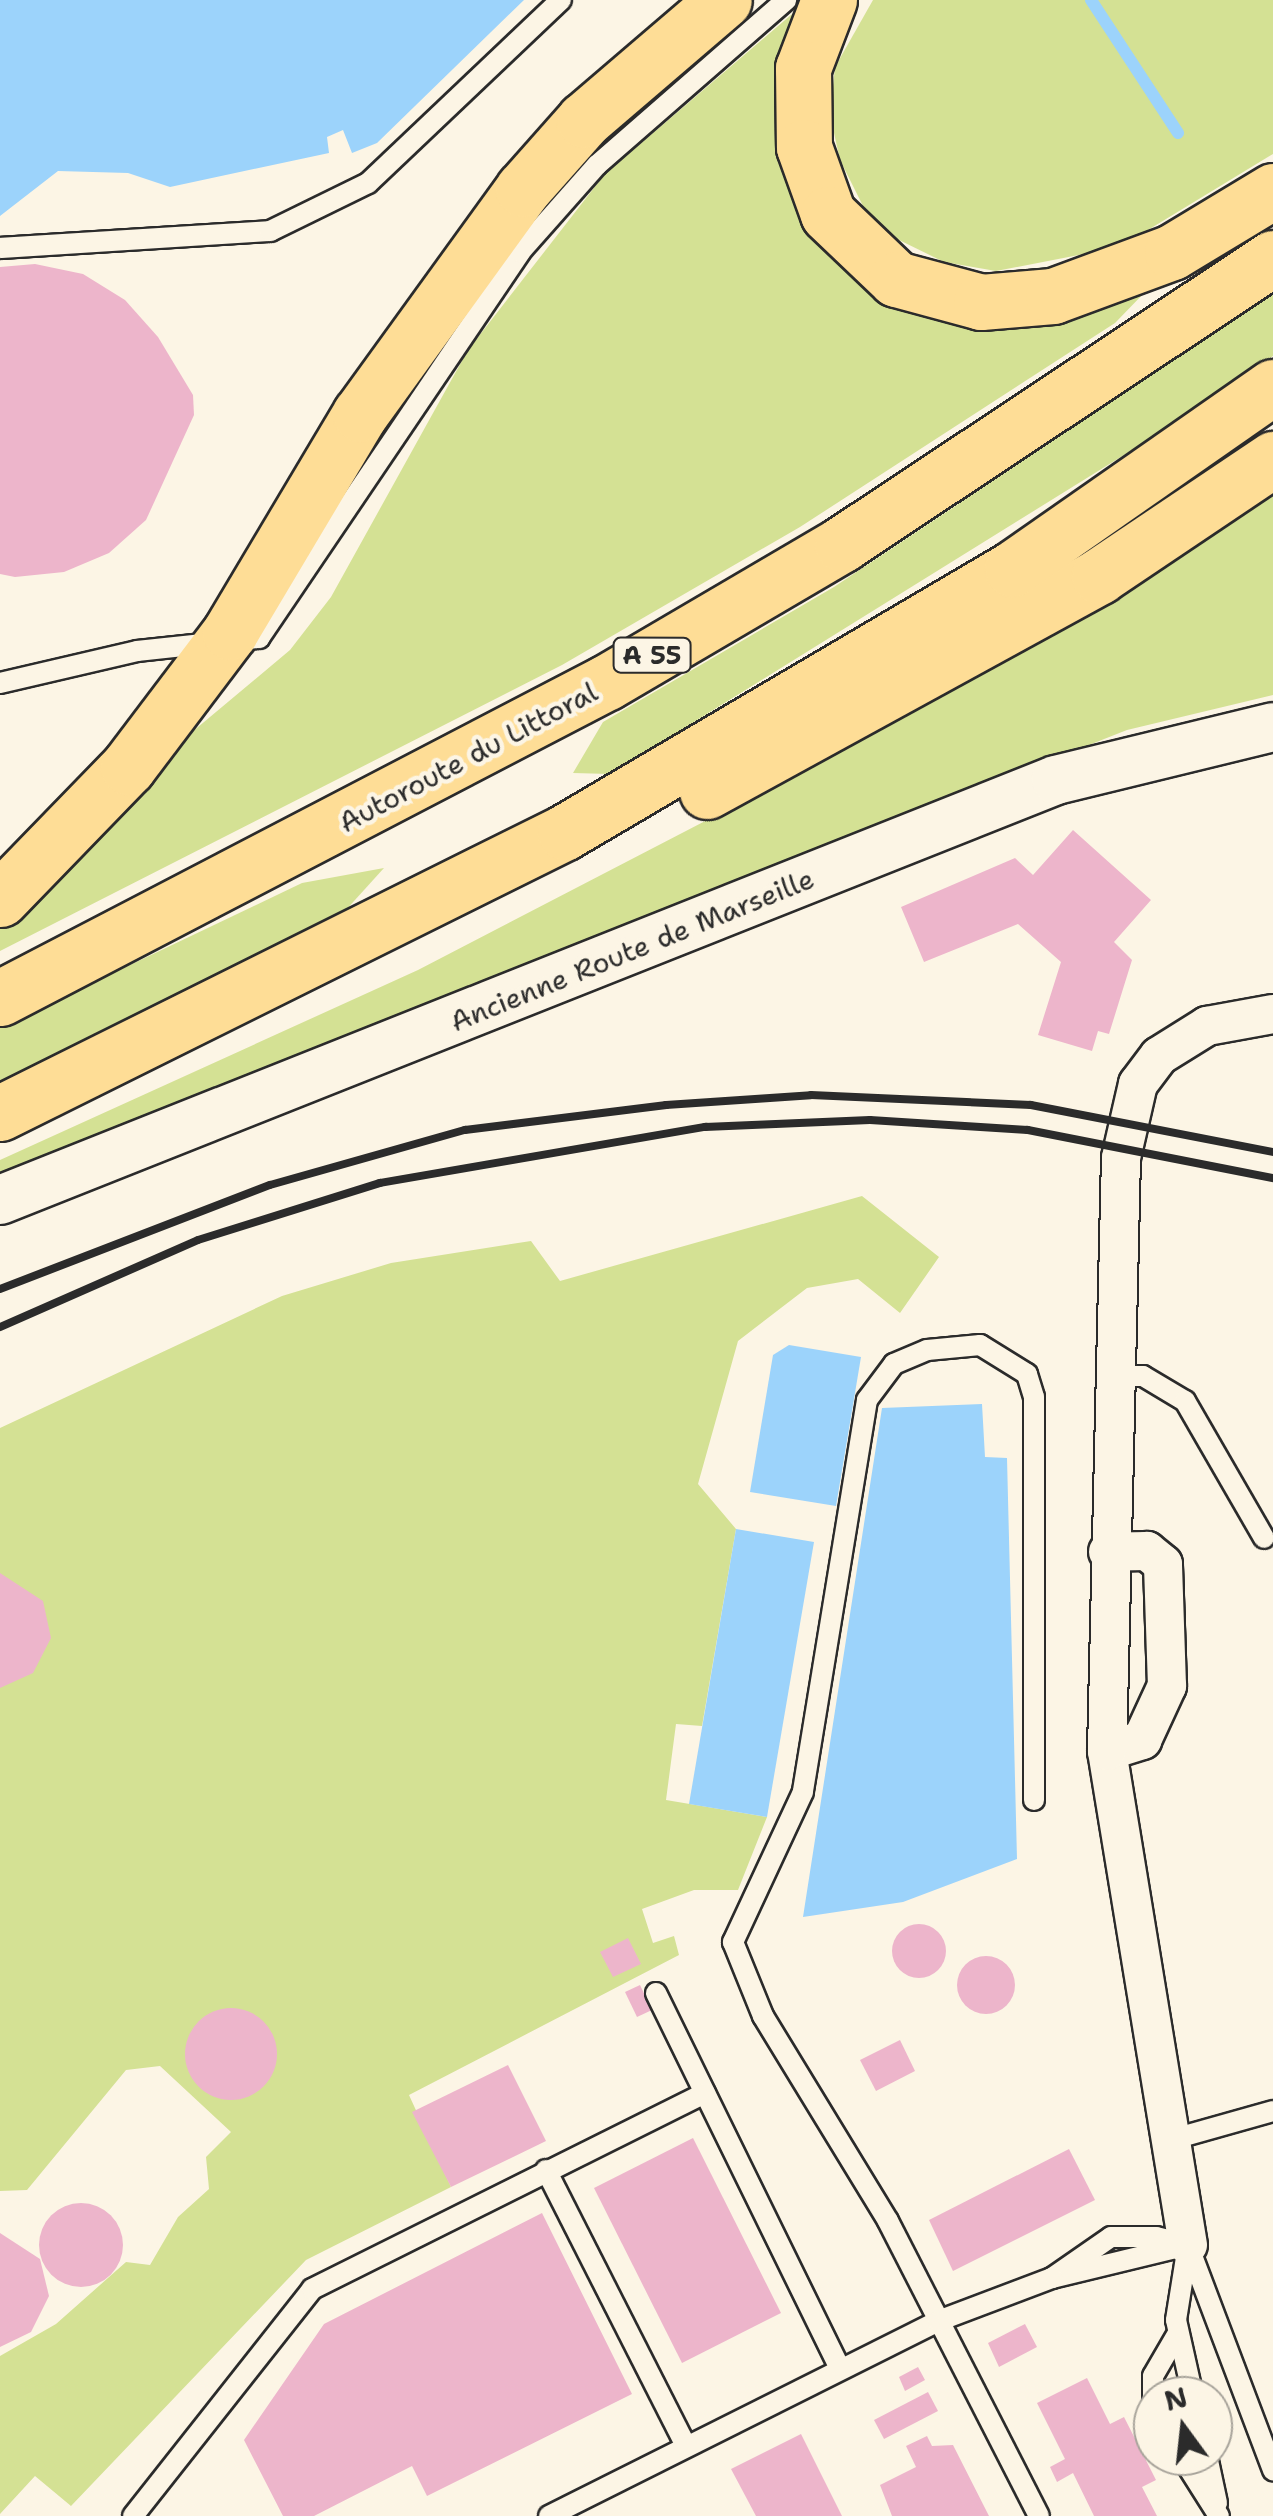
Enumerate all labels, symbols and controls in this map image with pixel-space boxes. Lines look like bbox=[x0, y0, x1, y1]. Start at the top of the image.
road number: A 55 bbox=[612, 635, 692, 675]
street label: Autoroute du Littoral bbox=[333, 675, 603, 839]
street label: Ancienne Route de Marseille bbox=[445, 862, 819, 1038]
north arrow bbox=[1133, 2376, 1233, 2476]
text: N bbox=[1160, 2378, 1191, 2420]

